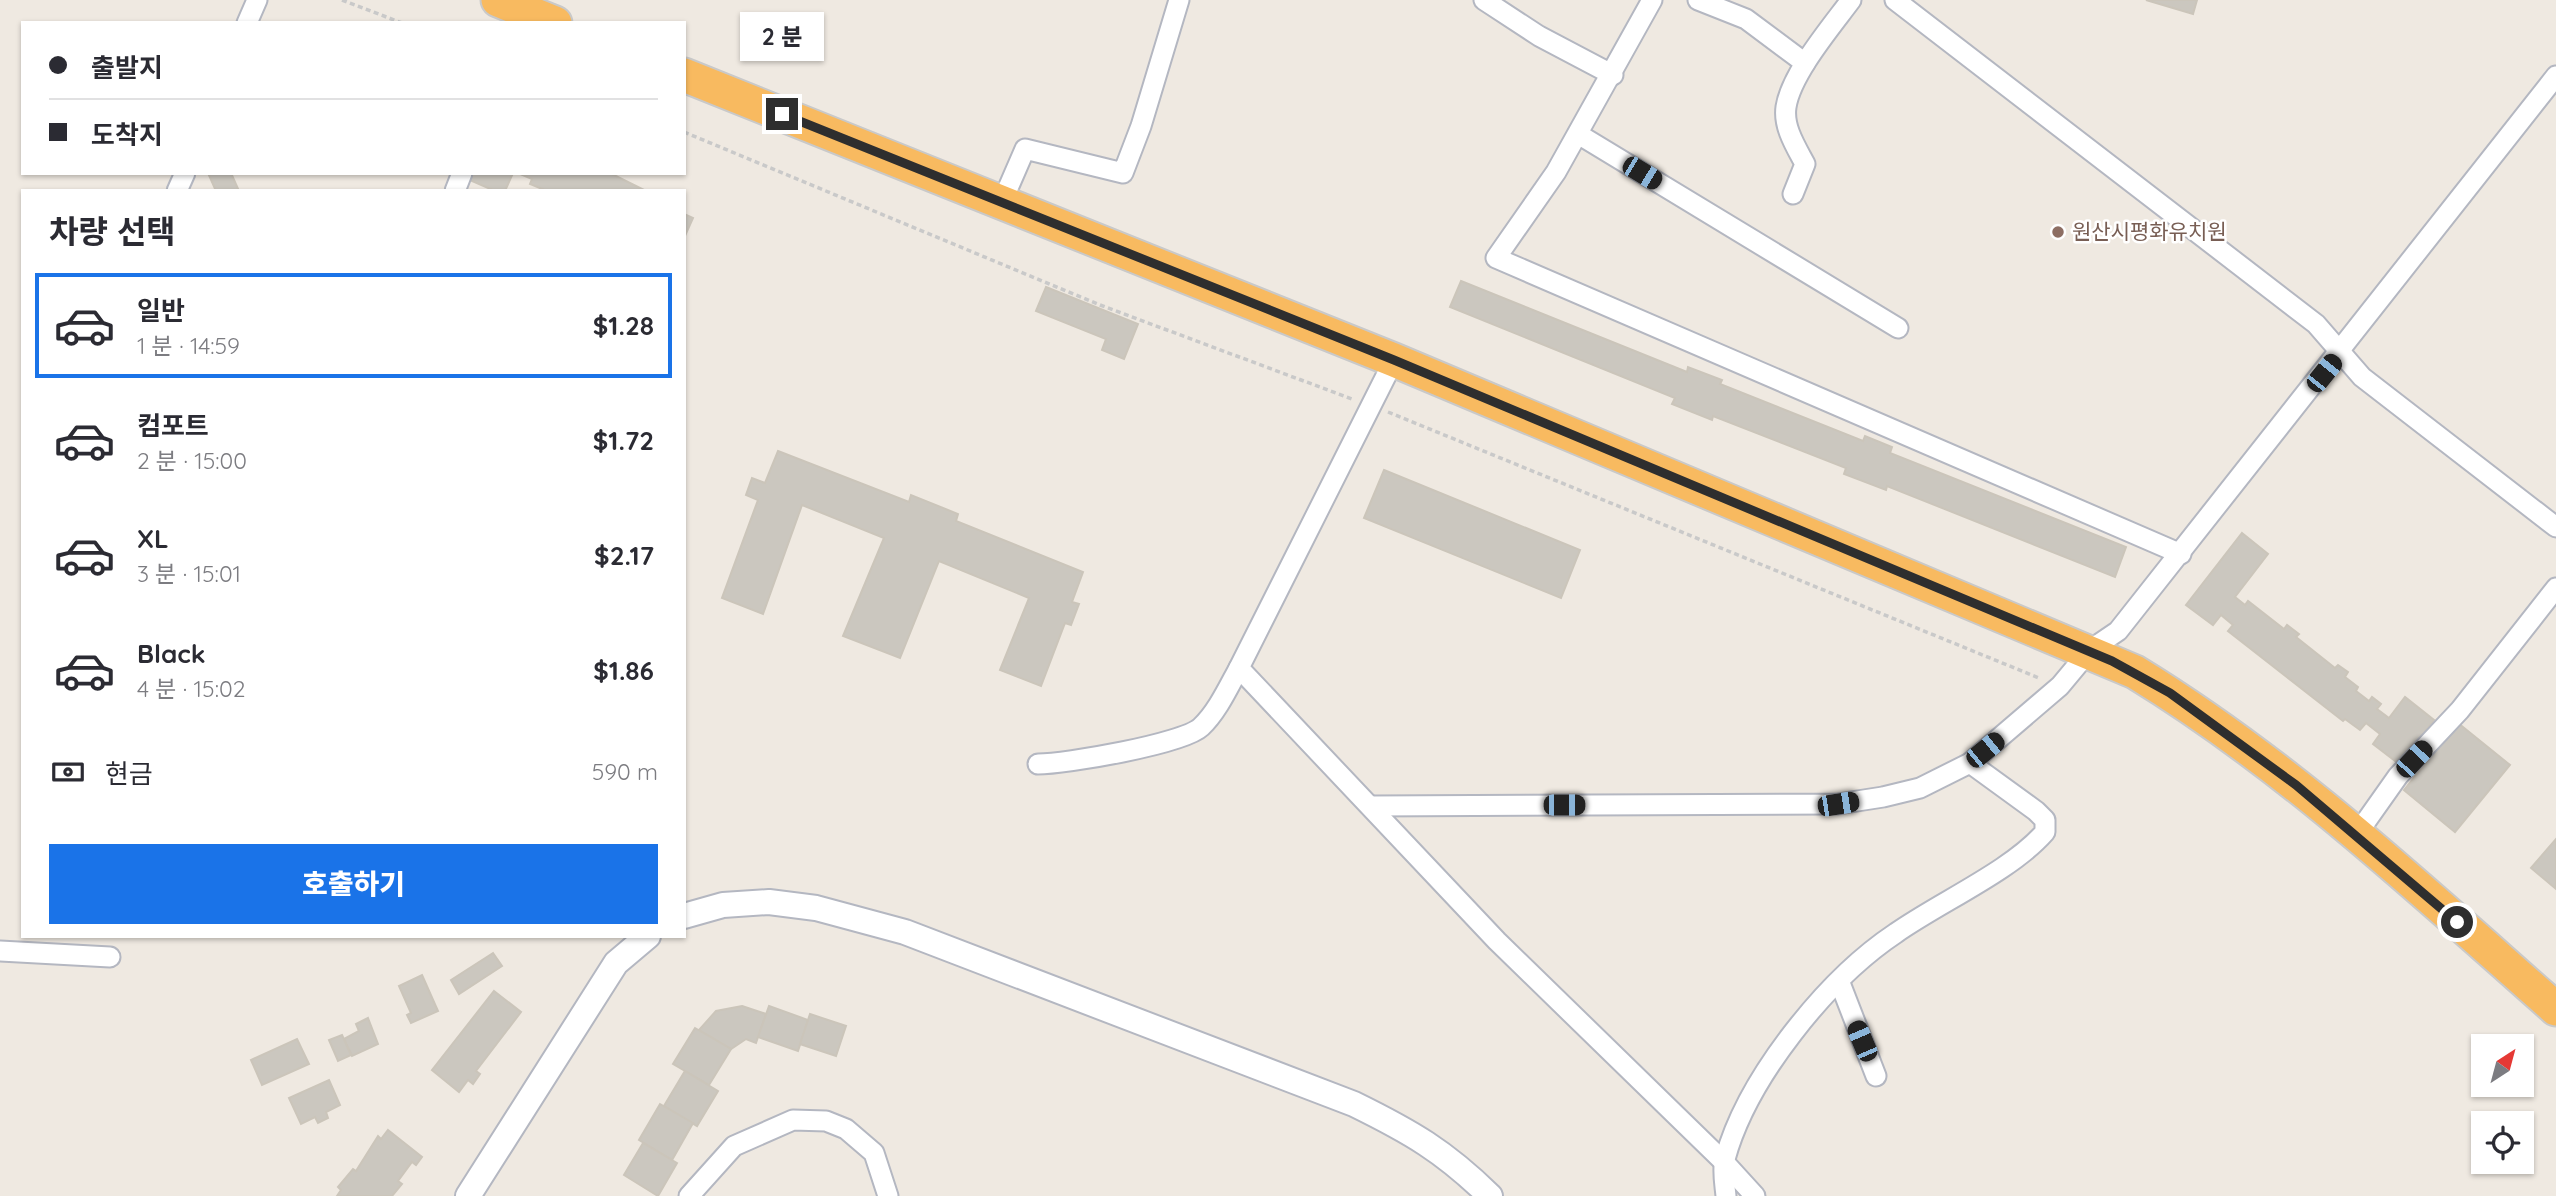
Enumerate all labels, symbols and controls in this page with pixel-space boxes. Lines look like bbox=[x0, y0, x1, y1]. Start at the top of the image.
callout: 2 분 bbox=[740, 12, 824, 61]
text: 2 분 bbox=[762, 22, 802, 51]
text: 출발지 bbox=[91, 51, 163, 84]
route end bbox=[766, 98, 798, 130]
text: 도착지 bbox=[91, 118, 163, 151]
car bbox=[1619, 153, 1666, 193]
text: 차량 선택 bbox=[49, 211, 176, 251]
place label: 원산시평화유치원 bbox=[2072, 218, 2227, 244]
marker: 원산시평화유치원 bbox=[2050, 224, 2066, 240]
icon: car bbox=[53, 294, 116, 357]
text: 일반 bbox=[137, 294, 185, 327]
text: $1.28 bbox=[593, 309, 654, 342]
text: 1 분 · 14:59 bbox=[137, 331, 240, 360]
car bbox=[2303, 350, 2346, 396]
icon: car bbox=[53, 409, 116, 472]
text: 컴포트 bbox=[137, 409, 209, 442]
text: $1.72 bbox=[593, 424, 654, 457]
text: 2 분 · 15:00 bbox=[137, 446, 247, 475]
text: XL bbox=[137, 522, 169, 555]
icon: car bbox=[53, 524, 116, 587]
text: $2.17 bbox=[594, 539, 654, 572]
text: 3 분 · 15:01 bbox=[137, 559, 241, 588]
text: Black bbox=[137, 637, 206, 670]
icon: car bbox=[53, 639, 116, 702]
text: $1.86 bbox=[593, 654, 654, 687]
text: 4 분 · 15:02 bbox=[137, 674, 245, 703]
car bbox=[1963, 729, 2008, 771]
car bbox=[2392, 736, 2437, 782]
icon: cash bbox=[49, 753, 87, 791]
text: 현금 bbox=[105, 757, 153, 790]
text: 590 m bbox=[592, 757, 658, 786]
car bbox=[1816, 790, 1861, 818]
car bbox=[1544, 795, 1586, 816]
button: 호출하기 bbox=[49, 844, 658, 924]
route start bbox=[2441, 906, 2473, 938]
car bbox=[1845, 1018, 1880, 1064]
north arrow bbox=[2471, 1034, 2534, 1097]
map controls bbox=[2471, 1034, 2534, 1174]
button: locate bbox=[2471, 1111, 2534, 1174]

